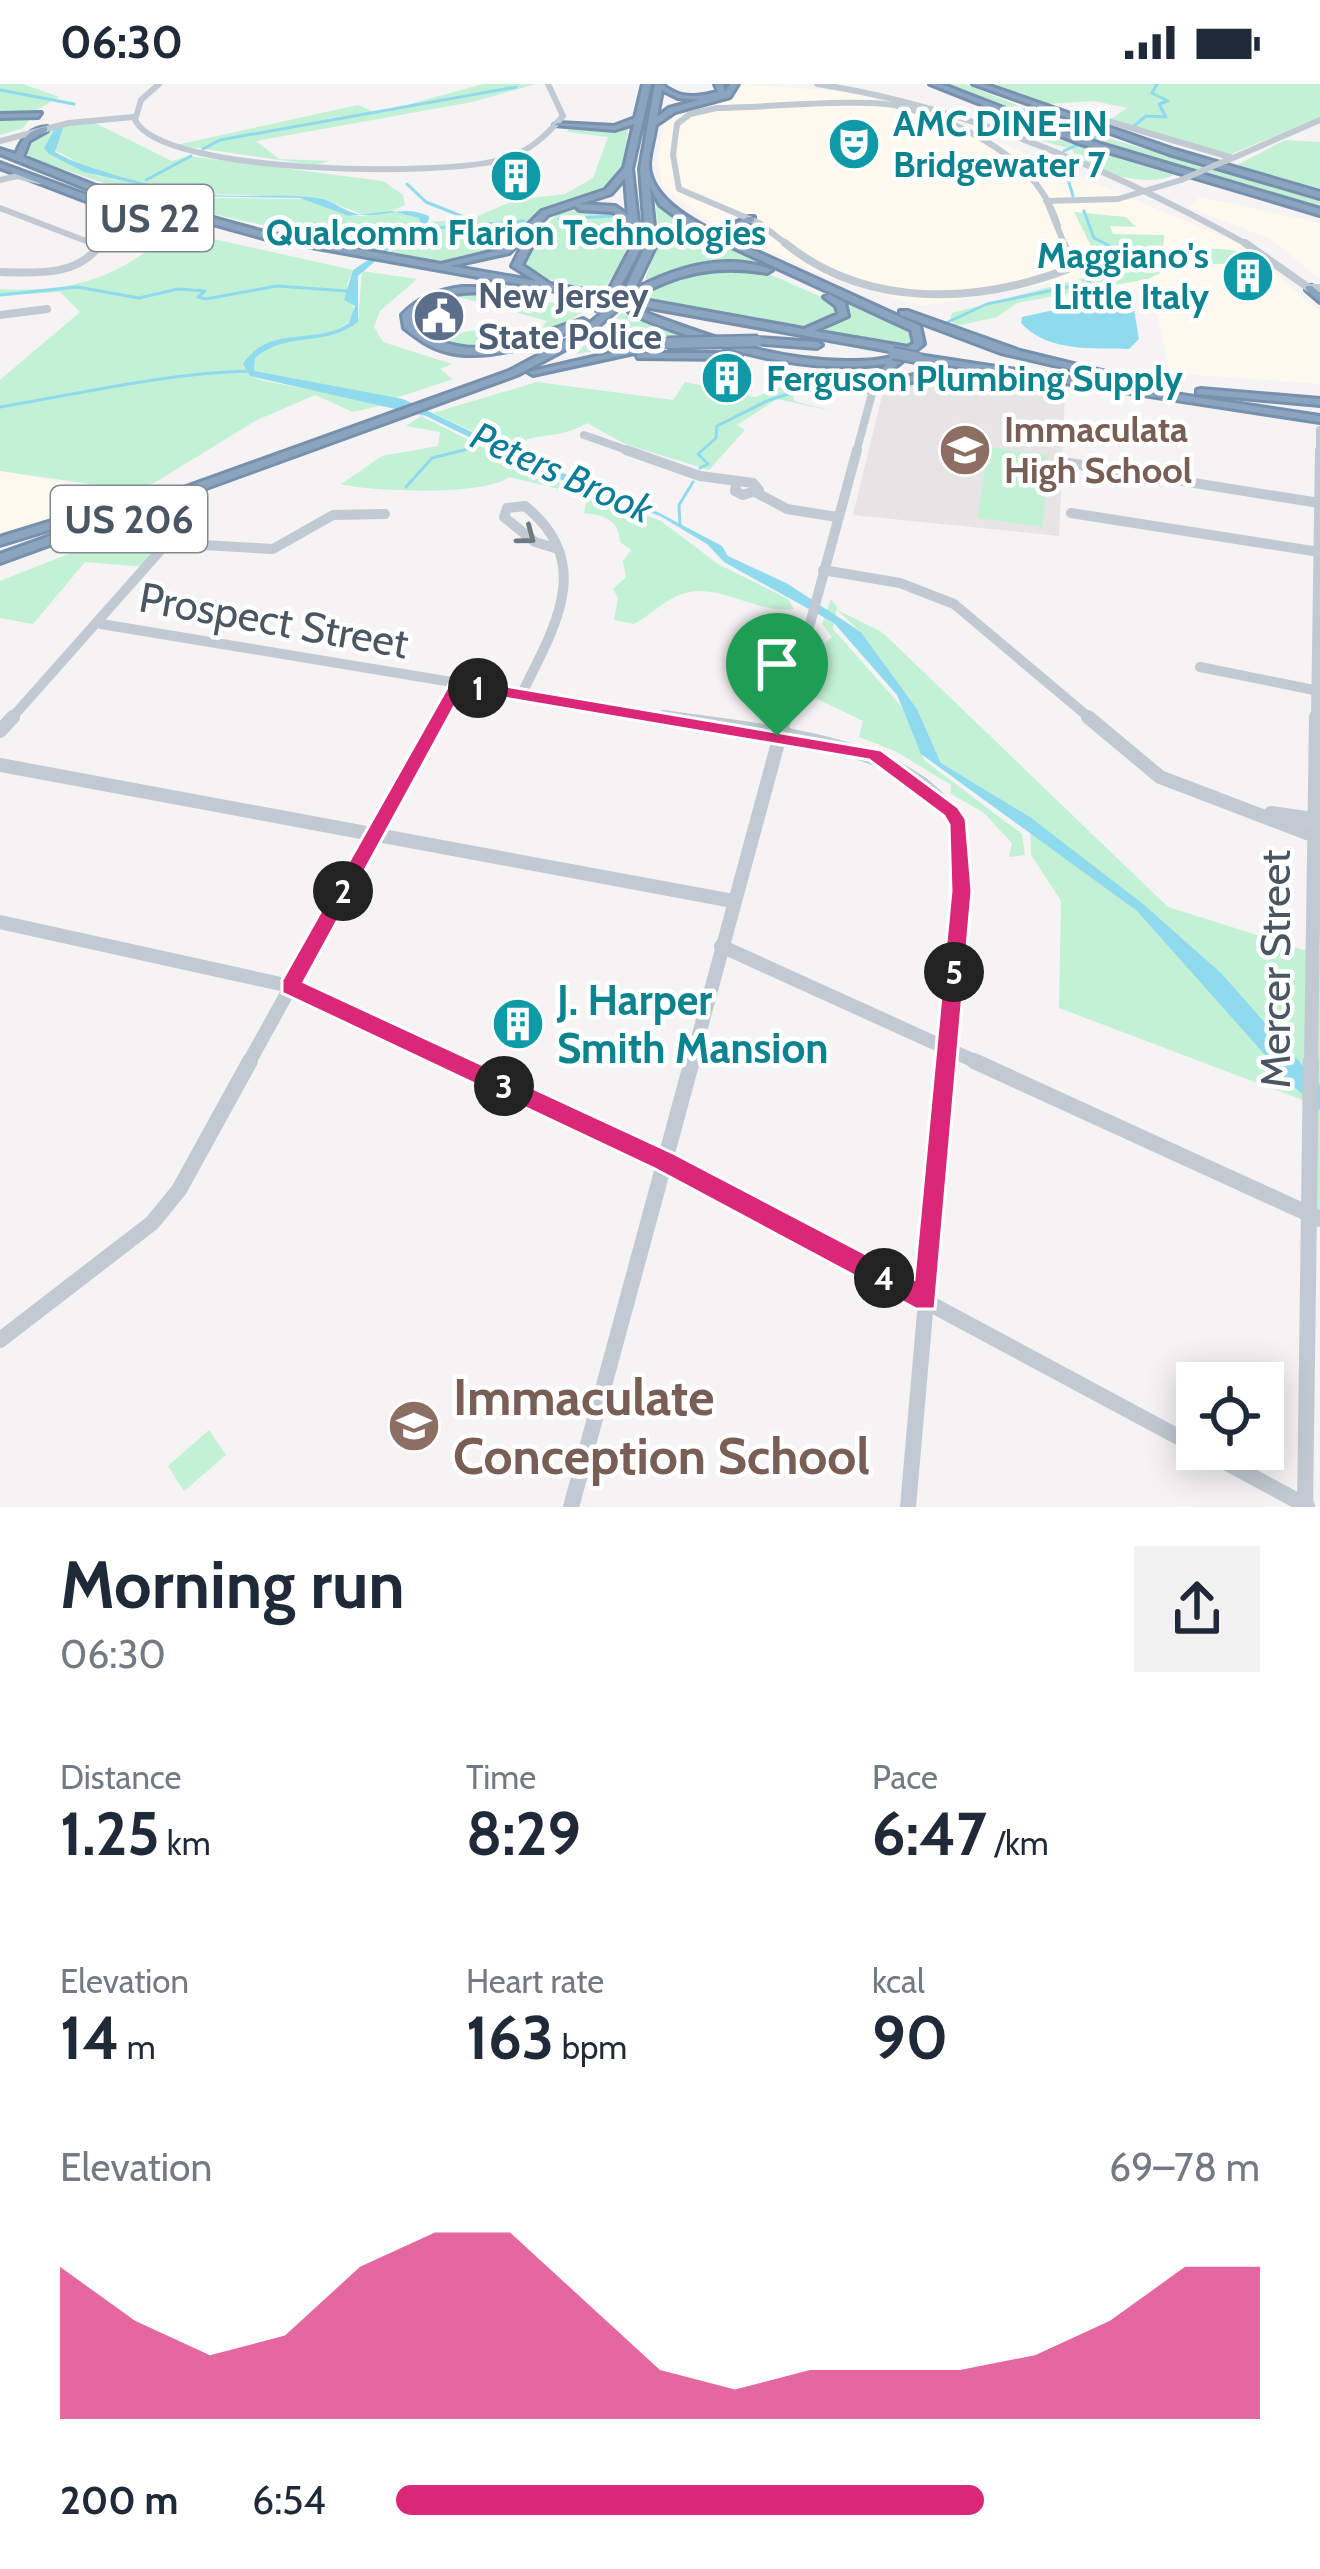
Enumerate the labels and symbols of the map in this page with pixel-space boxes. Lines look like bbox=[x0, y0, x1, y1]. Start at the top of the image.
place label: AMC DINE-IN Bridgewater 7 bbox=[893, 101, 1108, 186]
theatre icon: AMC DINE-IN Bridgewater 7 bbox=[826, 116, 882, 172]
building icon: Qualcomm Flarion Technologies bbox=[488, 148, 544, 204]
road number: US 22 bbox=[87, 185, 213, 251]
place label: Qualcomm Flarion Technologies bbox=[266, 210, 766, 254]
place label: Maggiano's Little Italy bbox=[1037, 233, 1210, 318]
building icon: Maggiano's Little Italy bbox=[1220, 248, 1276, 304]
place label: New Jersey State Police bbox=[478, 273, 662, 358]
public building icon: New Jersey State Police bbox=[411, 288, 467, 344]
building icon: Ferguson Plumbing Supply bbox=[699, 350, 755, 406]
place label: Ferguson Plumbing Supply bbox=[766, 356, 1183, 400]
place label: Immaculata High School bbox=[1004, 407, 1192, 492]
water label: Peters Brook bbox=[464, 411, 661, 534]
school or university icon: Immaculata High School bbox=[937, 422, 993, 478]
road number: US 206 bbox=[51, 486, 207, 552]
one-way arrow bbox=[514, 521, 536, 543]
street label: Prospect Street bbox=[135, 571, 413, 669]
pin bbox=[726, 613, 828, 736]
pin: 1 bbox=[448, 658, 508, 718]
street label: Mercer Street bbox=[1249, 850, 1301, 1088]
pin: 2 bbox=[313, 861, 373, 921]
pin: 5 bbox=[924, 942, 984, 1002]
place label: J. Harper Smith Mansion bbox=[556, 974, 829, 1074]
building icon: J. Harper Smith Mansion bbox=[490, 996, 546, 1052]
pin: 3 bbox=[474, 1056, 534, 1116]
pin: 4 bbox=[854, 1248, 914, 1308]
place label: Immaculate Conception School bbox=[453, 1366, 870, 1487]
school or university icon: Immaculate Conception School bbox=[386, 1398, 442, 1454]

